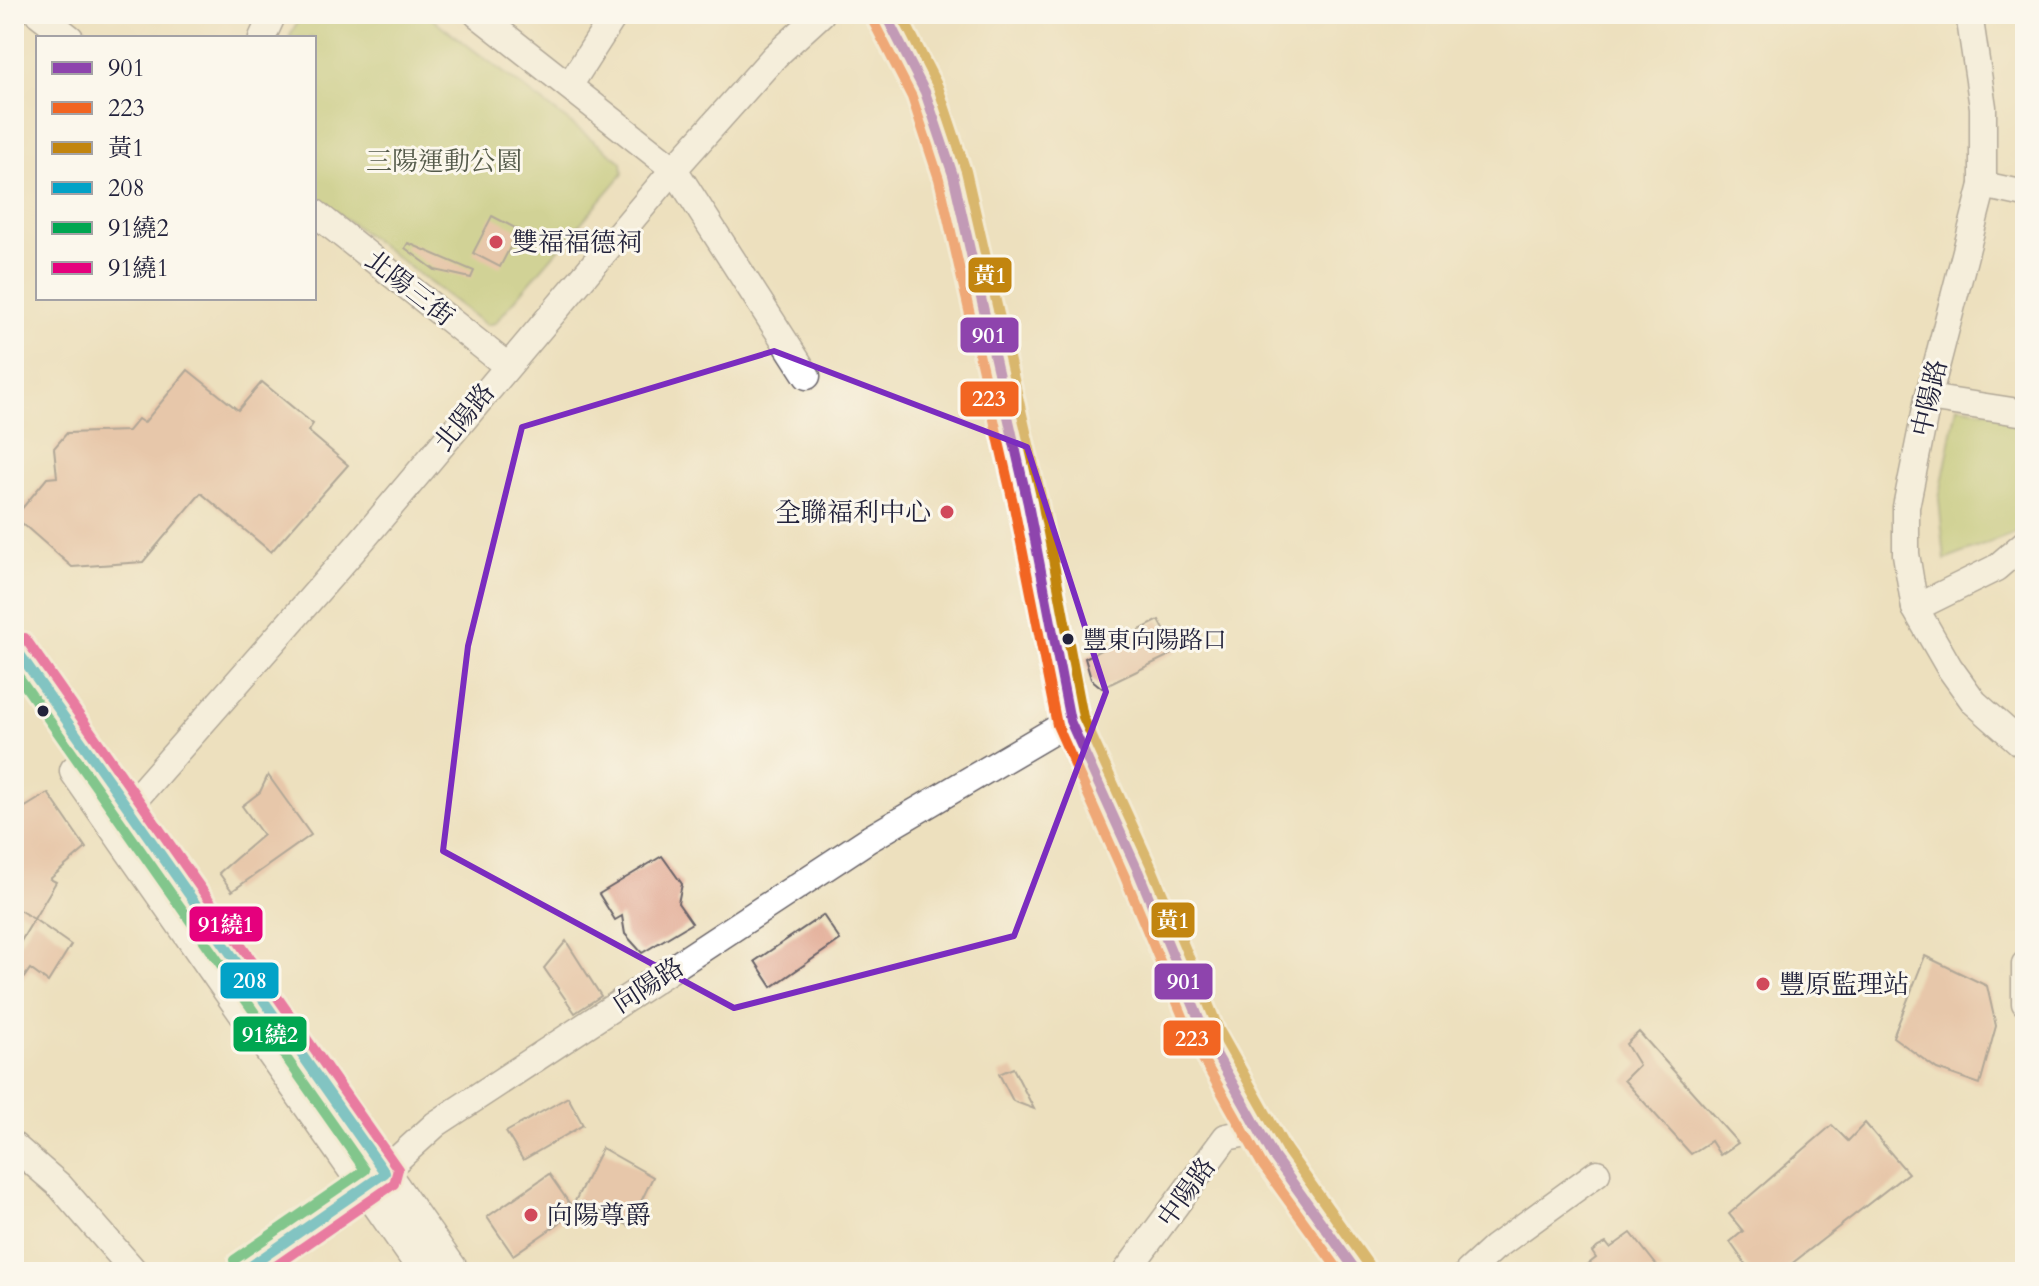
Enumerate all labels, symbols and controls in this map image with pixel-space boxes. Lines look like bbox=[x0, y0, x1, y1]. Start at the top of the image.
legend bbox=[36, 36, 316, 300]
text: 901 bbox=[108, 52, 145, 85]
text: 223 bbox=[108, 92, 145, 125]
text: 黃1 bbox=[108, 132, 144, 165]
park label: 三陽運動公園 bbox=[366, 144, 522, 179]
text: 208 bbox=[108, 172, 145, 205]
text: 91繞2 bbox=[108, 212, 169, 245]
place label: 雙福福德祠 bbox=[512, 225, 642, 260]
marker: 雙福福德祠 bbox=[487, 233, 505, 251]
street label: 北陽三街 bbox=[358, 243, 461, 334]
text: 91繞1 bbox=[108, 252, 169, 285]
line badge: 黃1 bbox=[967, 256, 1013, 294]
text: 黃1 bbox=[973, 261, 1007, 291]
line badge: 901 bbox=[959, 316, 1020, 354]
text: 901 bbox=[972, 321, 1006, 351]
street label: 中陽路 bbox=[1904, 356, 1955, 440]
street label: 北陽路 bbox=[426, 376, 503, 459]
line badge: 223 bbox=[959, 380, 1020, 418]
text: 223 bbox=[972, 384, 1006, 414]
place label: 全聯福利中心 bbox=[775, 495, 931, 530]
marker: 全聯福利中心 bbox=[938, 503, 956, 521]
place label: 豐東向陽路口 bbox=[1083, 624, 1227, 657]
marker: 豐東向陽路口 bbox=[1060, 631, 1076, 647]
unlabelled marker bbox=[35, 703, 51, 719]
line badge: 黃1 bbox=[1150, 901, 1196, 939]
line badge: 91繞1 bbox=[188, 905, 264, 943]
text: 黃1 bbox=[1156, 906, 1190, 936]
text: 91繞1 bbox=[198, 910, 254, 940]
street label: 向陽路 bbox=[606, 949, 691, 1021]
line badge: 208 bbox=[219, 961, 280, 1000]
line badge: 901 bbox=[1153, 962, 1214, 1001]
text: 208 bbox=[233, 966, 267, 996]
text: 901 bbox=[1167, 967, 1201, 997]
place label: 豐原監理站 bbox=[1779, 967, 1909, 1002]
marker: 豐原監理站 bbox=[1754, 975, 1772, 993]
line badge: 91繞2 bbox=[232, 1015, 308, 1053]
line badge: 223 bbox=[1162, 1019, 1222, 1057]
text: 91繞2 bbox=[242, 1020, 298, 1050]
text: 223 bbox=[1175, 1024, 1209, 1054]
street label: 中陽路 bbox=[1149, 1150, 1223, 1234]
place label: 向陽尊爵 bbox=[547, 1198, 651, 1233]
marker: 向陽尊爵 bbox=[522, 1206, 540, 1224]

